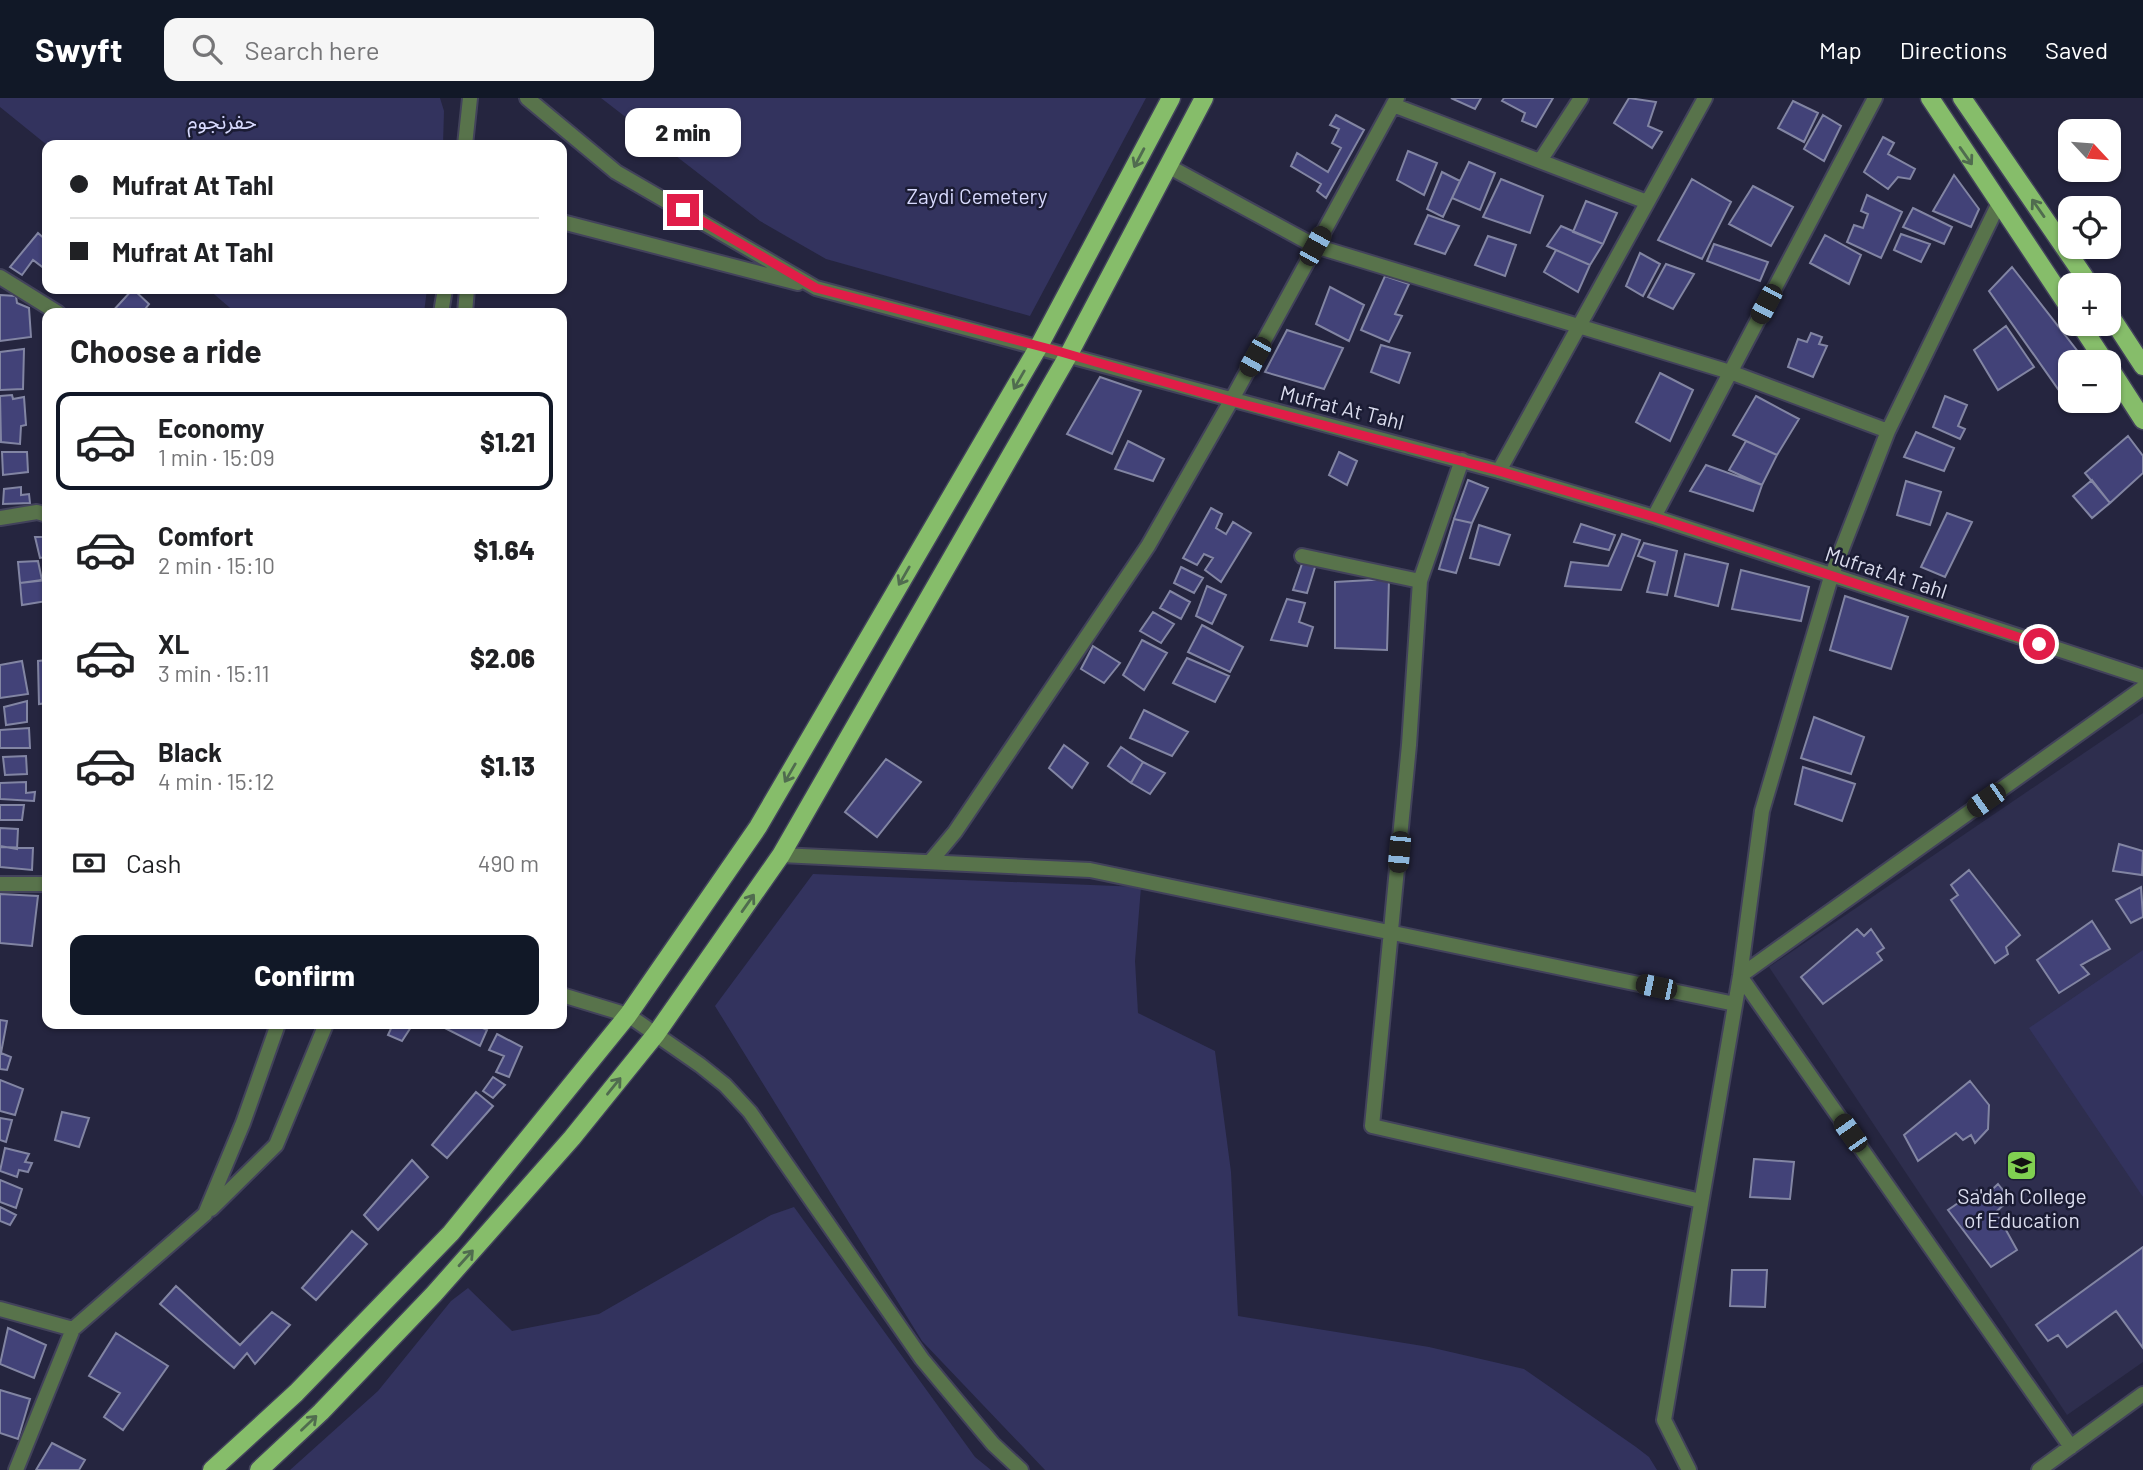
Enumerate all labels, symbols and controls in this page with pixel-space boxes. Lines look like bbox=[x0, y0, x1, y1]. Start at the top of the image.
search box bbox=[164, 18, 654, 81]
text: Swyft bbox=[35, 29, 122, 69]
icon: search bbox=[188, 30, 226, 68]
text: Search here bbox=[244, 34, 380, 65]
text: Map bbox=[1819, 35, 1862, 64]
text: Directions bbox=[1900, 35, 2007, 64]
text: Saved bbox=[2045, 35, 2108, 64]
park label: حفرنجوم bbox=[187, 108, 257, 138]
callout: 2 min bbox=[625, 108, 741, 158]
text: 2 min bbox=[655, 118, 711, 146]
north arrow bbox=[2058, 119, 2121, 182]
map controls bbox=[2058, 119, 2121, 413]
one-way arrow bbox=[1959, 146, 1973, 165]
one-way arrow bbox=[1132, 147, 1145, 168]
text: Mufrat At Tahl bbox=[112, 169, 274, 200]
park label: Zaydi Cemetery bbox=[906, 183, 1048, 208]
route end bbox=[667, 194, 699, 226]
button: locate bbox=[2058, 196, 2121, 259]
one-way arrow bbox=[2031, 199, 2045, 218]
car bbox=[1296, 223, 1335, 269]
text: Mufrat At Tahl bbox=[112, 236, 274, 267]
button: + bbox=[2058, 273, 2121, 336]
car bbox=[1747, 281, 1786, 327]
text: Choose a ride bbox=[70, 331, 262, 369]
car bbox=[1236, 334, 1275, 380]
button: − bbox=[2058, 350, 2121, 413]
one-way arrow bbox=[1012, 369, 1026, 389]
street label: Mufrat At Tahl bbox=[1278, 379, 1407, 434]
icon: car bbox=[74, 410, 137, 473]
text: Economy bbox=[158, 412, 264, 443]
text: $1.21 bbox=[480, 426, 535, 457]
text: 1 min · 15:09 bbox=[158, 443, 275, 471]
icon: car bbox=[74, 518, 137, 581]
text: Comfort bbox=[158, 520, 254, 551]
text: $1.64 bbox=[473, 534, 535, 565]
street label: Mufrat At Tahl bbox=[1822, 540, 1951, 603]
text: 2 min · 15:10 bbox=[158, 551, 275, 579]
one-way arrow bbox=[897, 566, 911, 586]
icon: car bbox=[74, 626, 137, 689]
text: XL bbox=[158, 628, 189, 659]
route start bbox=[2023, 628, 2055, 660]
text: $2.06 bbox=[470, 642, 535, 673]
text: 3 min · 15:11 bbox=[158, 659, 270, 687]
icon: car bbox=[74, 734, 137, 797]
text: Black bbox=[158, 736, 222, 767]
text: $1.13 bbox=[480, 750, 535, 781]
one-way arrow bbox=[783, 762, 797, 782]
text: 4 min · 15:12 bbox=[158, 767, 275, 795]
car bbox=[1963, 779, 2010, 821]
car bbox=[1387, 830, 1412, 874]
icon: cash bbox=[70, 844, 108, 882]
text: Cash bbox=[126, 847, 181, 878]
text: 490 m bbox=[478, 849, 539, 877]
one-way arrow bbox=[741, 893, 755, 913]
button: Confirm bbox=[70, 935, 539, 1015]
car bbox=[1634, 972, 1679, 1002]
one-way arrow bbox=[606, 1078, 622, 1096]
car bbox=[1830, 1110, 1871, 1156]
school or university icon: Sa'dah College of Education bbox=[2005, 1148, 2039, 1182]
place label: Sa'dah College of Education bbox=[1957, 1183, 2087, 1232]
one-way arrow bbox=[458, 1249, 474, 1267]
one-way arrow bbox=[300, 1415, 317, 1432]

